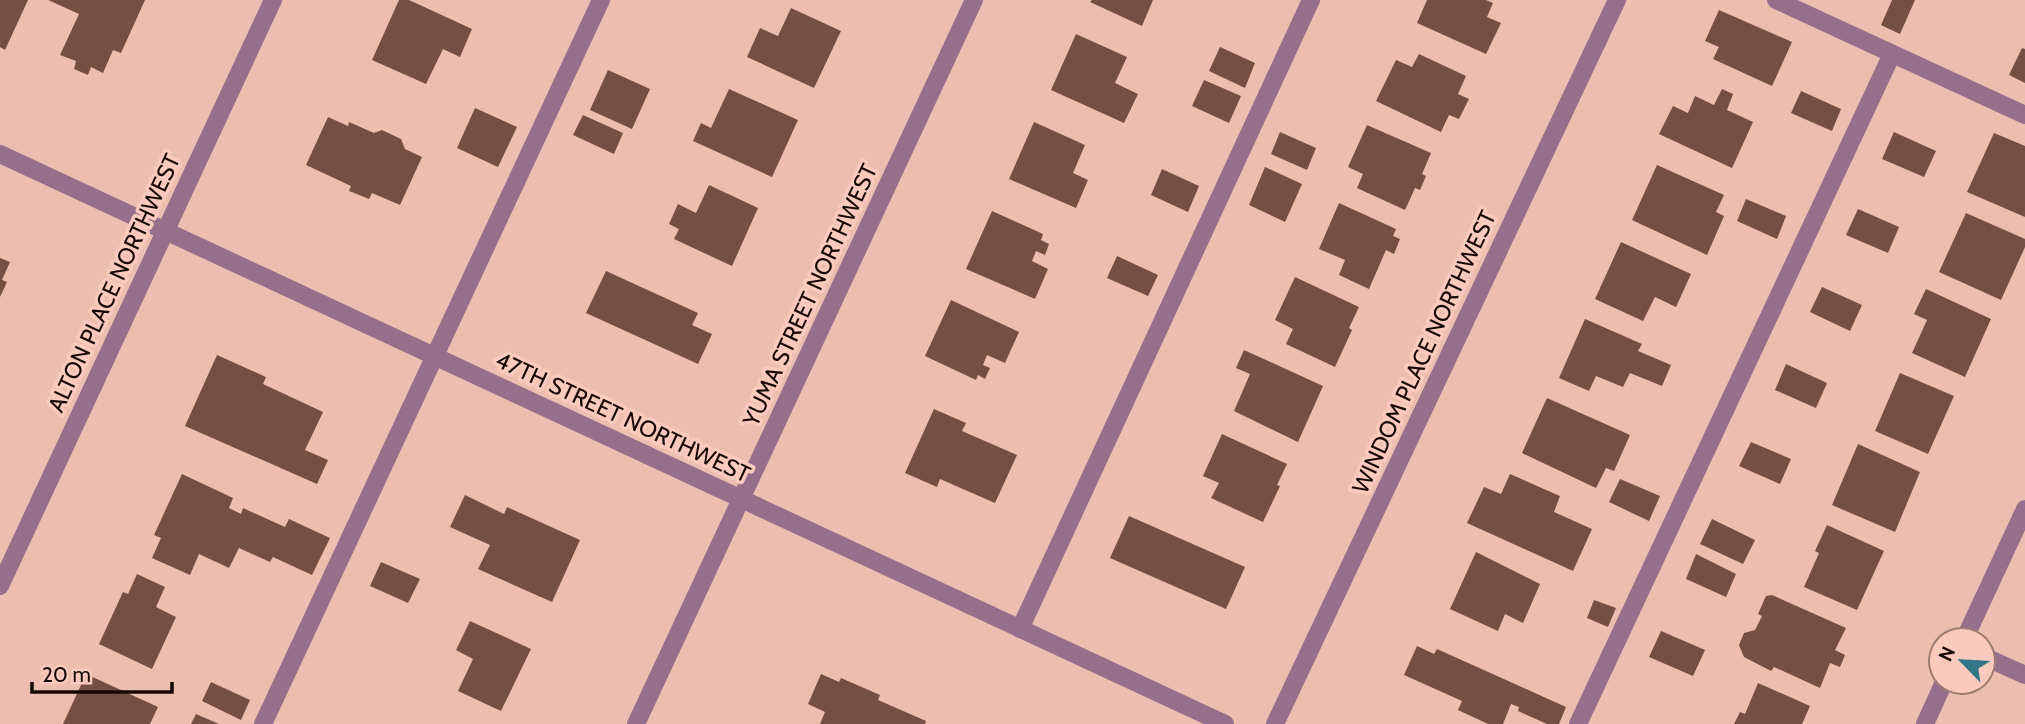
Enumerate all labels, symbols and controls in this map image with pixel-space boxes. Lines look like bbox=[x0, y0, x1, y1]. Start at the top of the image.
street label: ALTON PLACE NORTHWEST bbox=[42, 149, 186, 417]
street label: YUMA STREET NORTHWEST bbox=[736, 159, 883, 432]
street label: WINDOM PLACE NORTHWEST bbox=[1346, 206, 1502, 498]
street label: 47TH STREET NORTHWEST bbox=[491, 346, 755, 488]
north arrow bbox=[1927, 626, 1997, 696]
text: N bbox=[1934, 643, 1960, 665]
scale bar bbox=[32, 650, 172, 694]
text: 20 m bbox=[42, 662, 91, 687]

